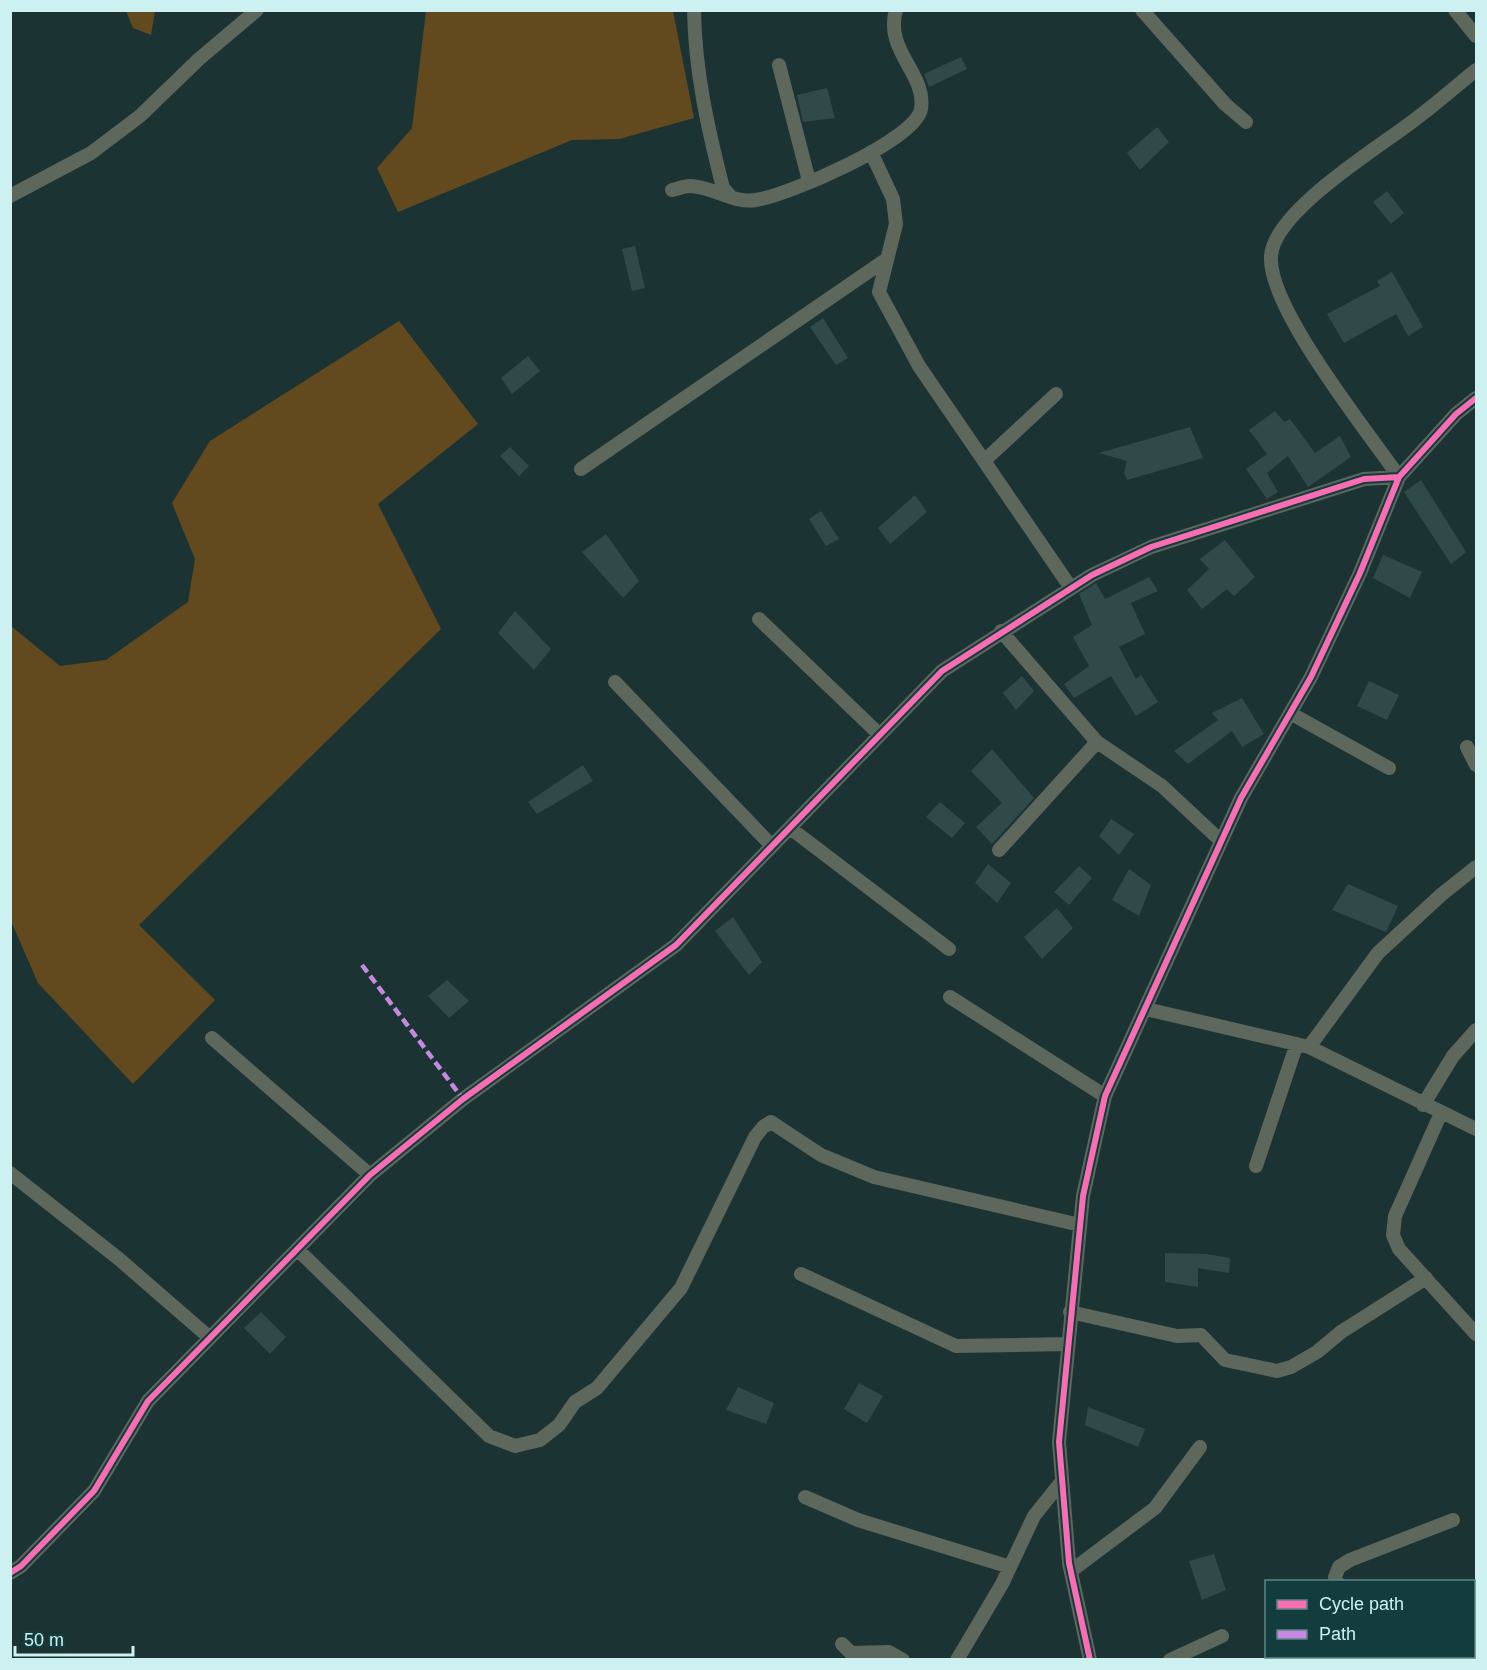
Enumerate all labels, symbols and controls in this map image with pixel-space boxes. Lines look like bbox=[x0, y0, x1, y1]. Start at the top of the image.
legend bbox=[1265, 1580, 1475, 1658]
text: Cycle path bbox=[1319, 1594, 1404, 1614]
scale bar bbox=[15, 1619, 134, 1657]
text: Path bbox=[1319, 1624, 1356, 1644]
text: 50 m bbox=[24, 1630, 64, 1650]

